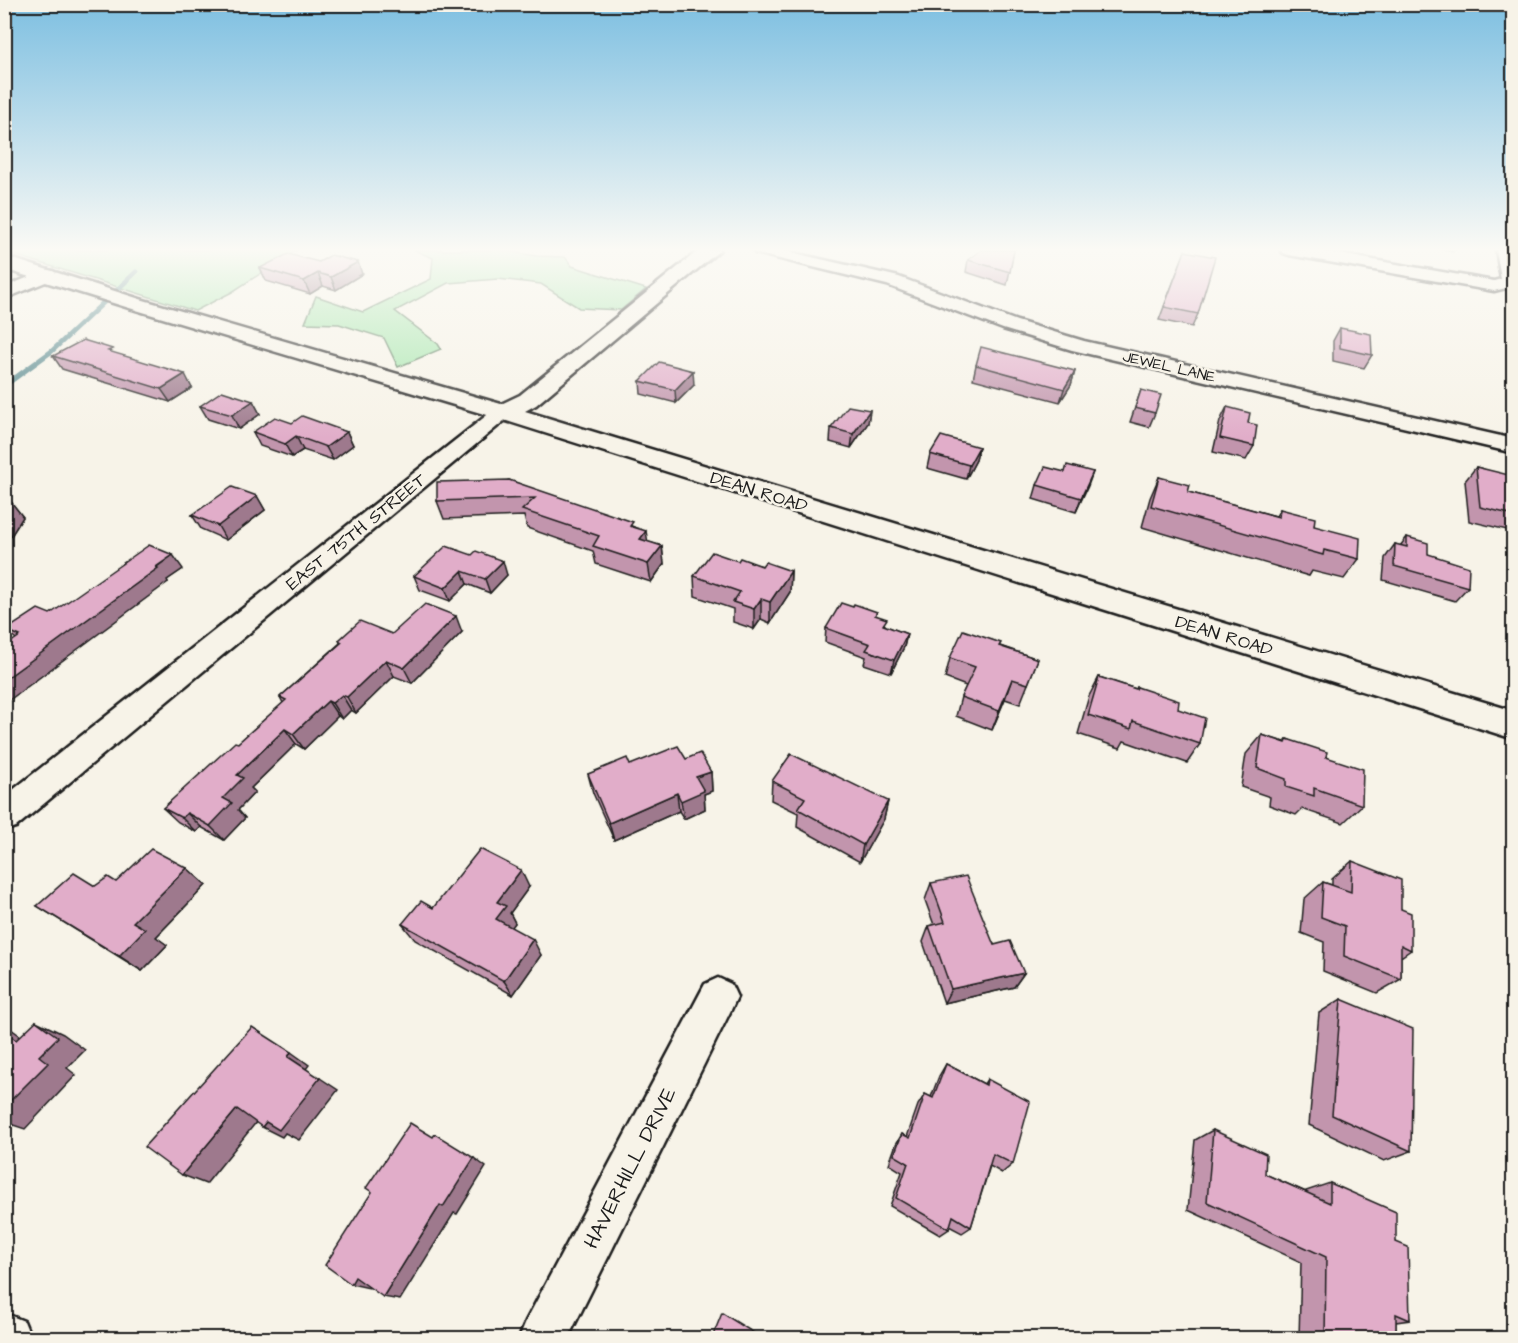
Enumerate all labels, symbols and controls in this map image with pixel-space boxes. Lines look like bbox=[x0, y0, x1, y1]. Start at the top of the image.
street label: JEWEL LANE bbox=[1121, 346, 1218, 388]
street label: DEAN ROAD bbox=[707, 465, 811, 519]
street label: EAST 75TH STREET bbox=[281, 467, 432, 596]
street label: DEAN ROAD bbox=[1172, 609, 1276, 663]
street label: HAVERHILL DRIVE bbox=[577, 1082, 683, 1254]

